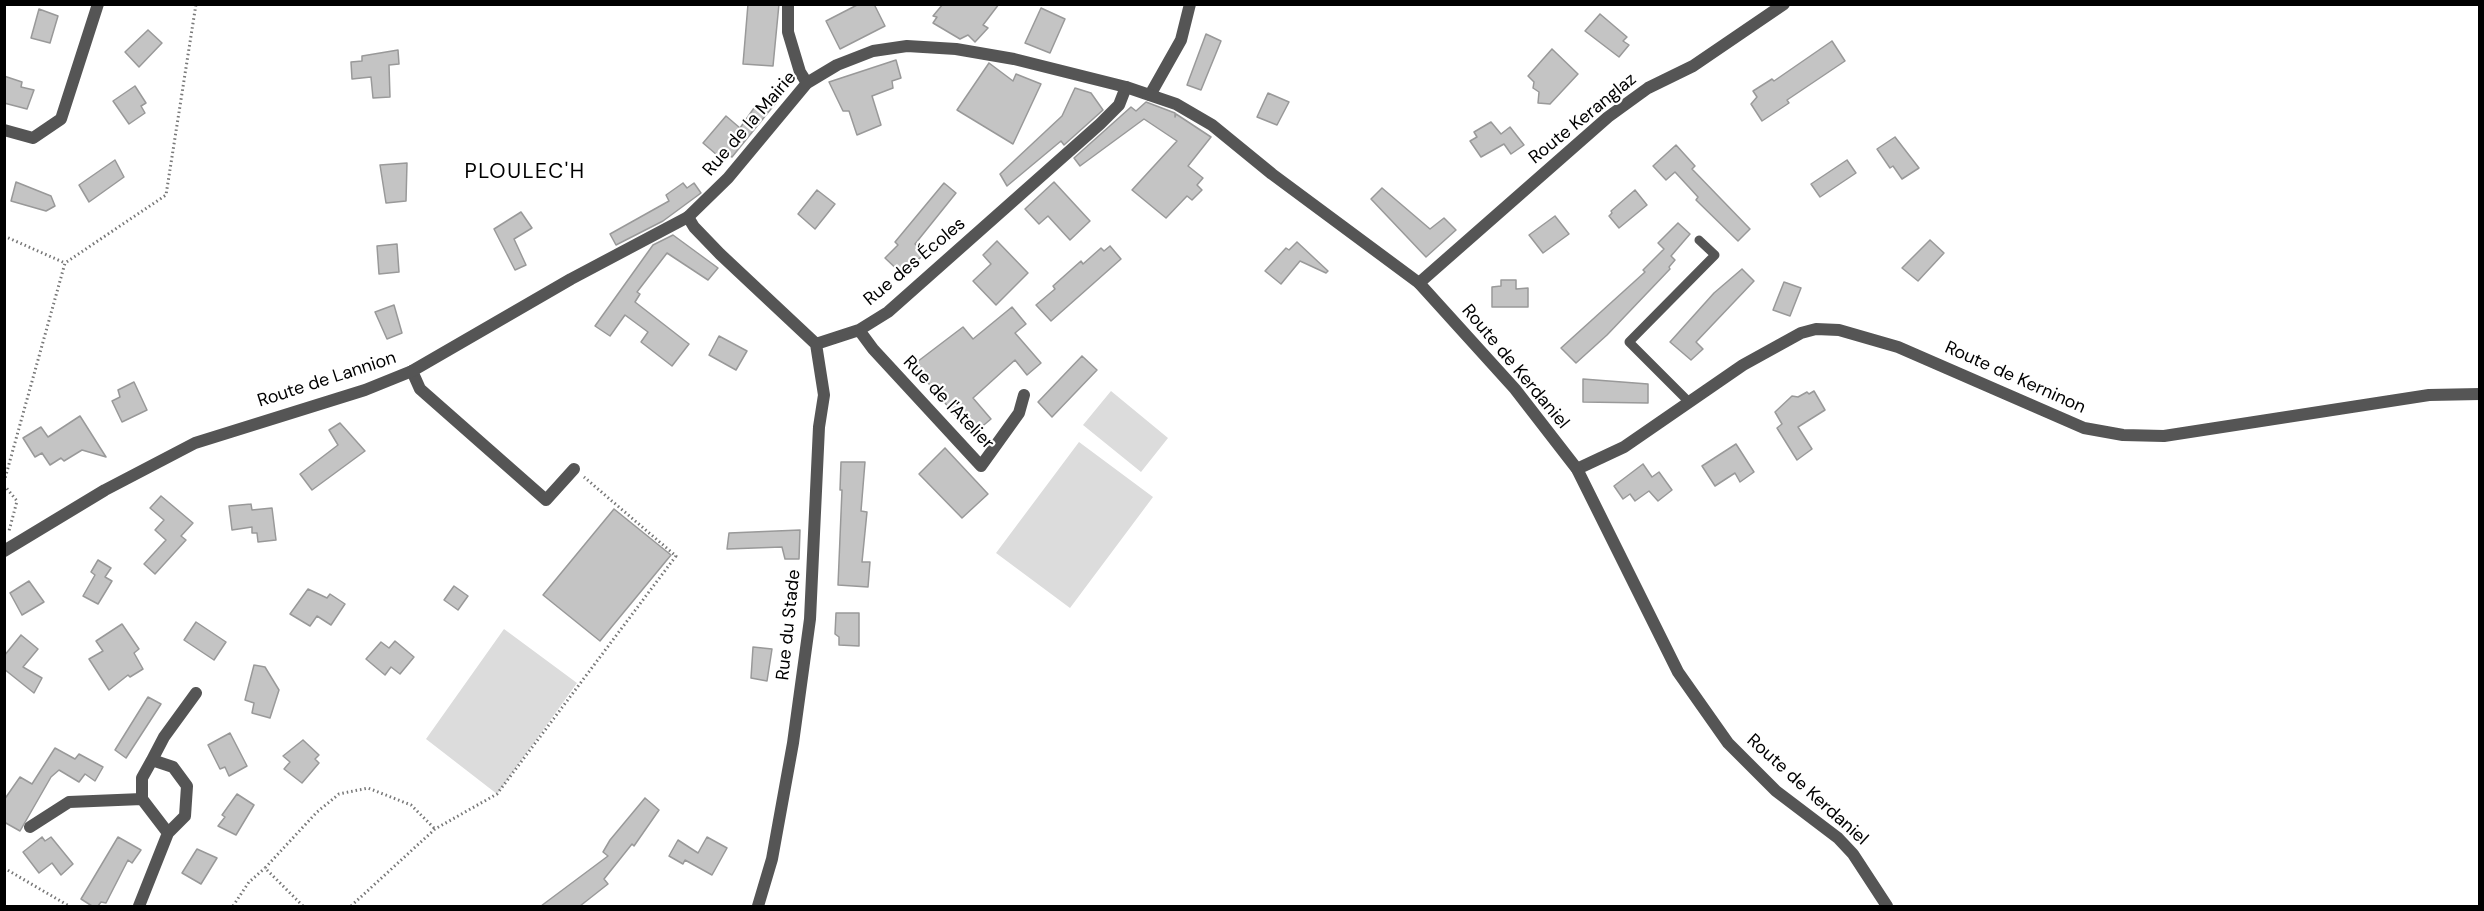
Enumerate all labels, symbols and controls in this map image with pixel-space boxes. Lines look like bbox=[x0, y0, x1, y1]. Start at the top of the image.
street label: Rue de la Mairie bbox=[699, 67, 801, 181]
street label: Route Keranglaz bbox=[1525, 69, 1641, 169]
district label: PLOULEC'H bbox=[464, 159, 586, 185]
street label: Rue des Écoles bbox=[860, 213, 970, 311]
street label: Route de Kerdaniel bbox=[1457, 300, 1573, 434]
street label: Route de Kerninon bbox=[1941, 337, 2089, 419]
street label: Route de Lannion bbox=[255, 347, 399, 413]
street label: Rue de l'Atelier bbox=[898, 352, 998, 454]
street label: Rue du Stade bbox=[772, 569, 806, 681]
street label: Route de Kerdaniel bbox=[1742, 730, 1872, 850]

